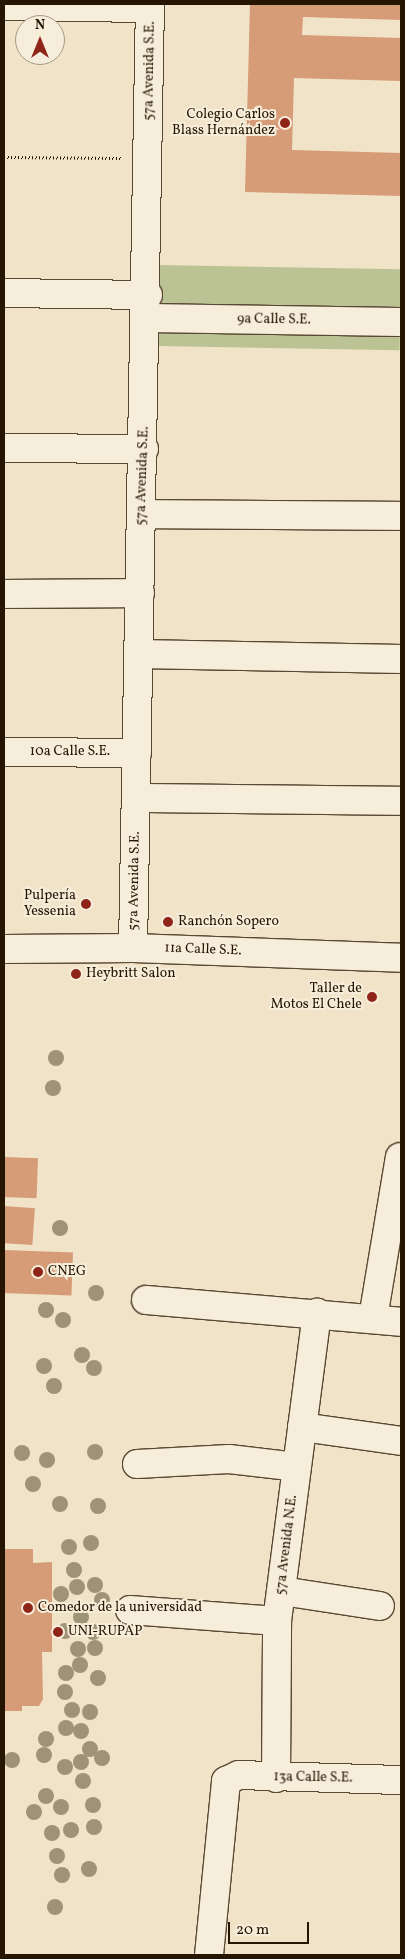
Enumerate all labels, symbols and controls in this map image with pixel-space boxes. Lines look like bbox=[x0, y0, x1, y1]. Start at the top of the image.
north arrow bbox=[15, 15, 65, 65]
text: N bbox=[35, 16, 45, 35]
street label: 57a Avenida S.E. bbox=[141, 21, 159, 121]
place label: Colegio Carlos Blass Hernández bbox=[172, 107, 275, 140]
marker: Colegio Carlos Blass Hernández bbox=[279, 117, 291, 129]
street label: 9a Calle S.E. bbox=[237, 311, 311, 329]
street label: 57a Avenida S.E. bbox=[133, 426, 153, 526]
street label: 10a Calle S.E. bbox=[30, 744, 110, 760]
street label: 57a Avenida S.E. bbox=[126, 831, 144, 931]
place label: Pulpería Yessenia bbox=[24, 888, 76, 920]
marker: Pulpería Yessenia bbox=[80, 898, 92, 910]
place label: Ranchón Sopero bbox=[178, 914, 279, 930]
marker: Ranchón Sopero bbox=[162, 916, 174, 928]
street label: 11a Calle S.E. bbox=[164, 940, 242, 960]
place label: Heybritt Salon bbox=[86, 966, 176, 982]
marker: Heybritt Salon bbox=[70, 968, 82, 980]
place label: Taller de Motos El Chele bbox=[270, 981, 362, 1014]
marker: Taller de Motos El Chele bbox=[366, 991, 378, 1003]
place label: CNEG bbox=[48, 1264, 86, 1280]
marker: CNEG bbox=[32, 1266, 44, 1278]
street label: 57a Avenida N.E. bbox=[273, 1494, 301, 1596]
place label: Comedor de la universidad bbox=[38, 1600, 202, 1616]
marker: Comedor de la universidad bbox=[22, 1602, 34, 1614]
place label: UNI-RUPAP bbox=[68, 1624, 142, 1640]
marker: UNI-RUPAP bbox=[52, 1626, 64, 1638]
street label: 13a Calle S.E. bbox=[273, 1769, 353, 1787]
scale bar bbox=[230, 1912, 311, 1944]
text: 20 m bbox=[236, 1920, 269, 1941]

